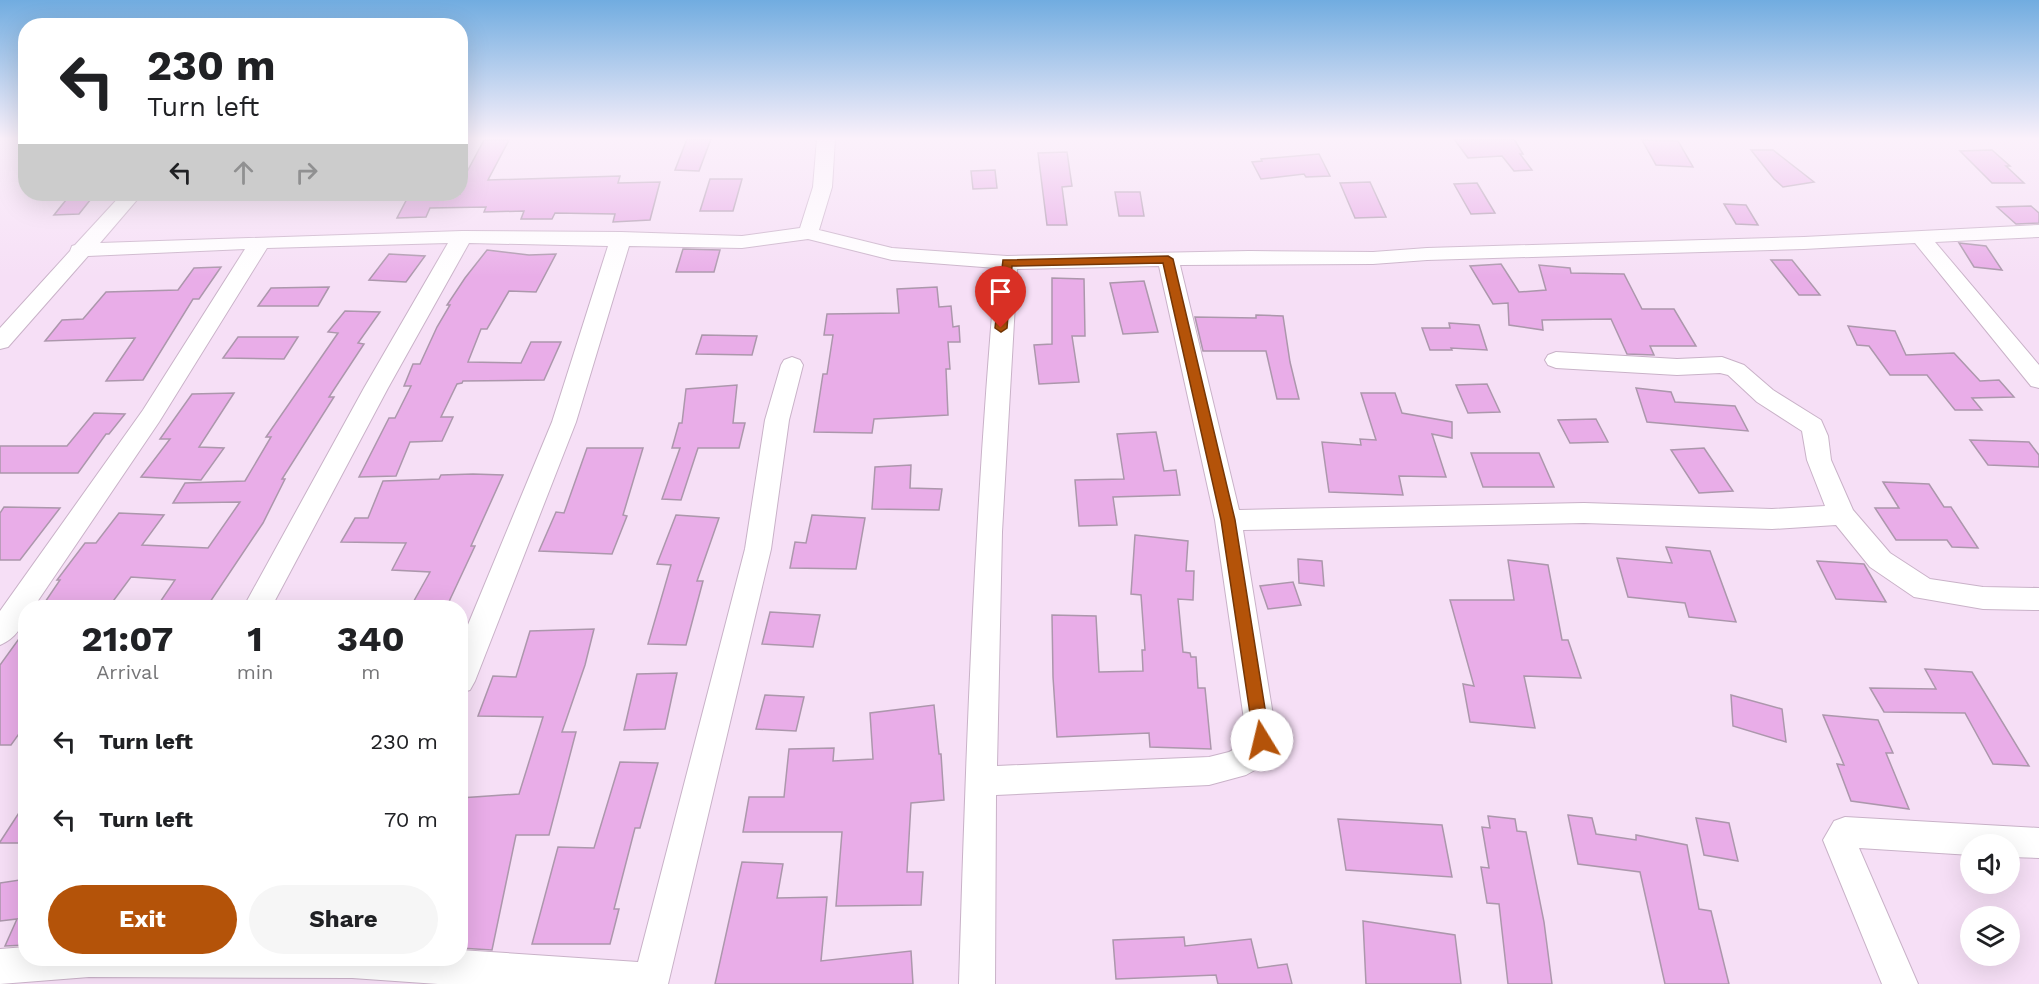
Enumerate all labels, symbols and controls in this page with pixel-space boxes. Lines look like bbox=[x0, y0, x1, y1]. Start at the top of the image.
text: 230 m bbox=[147, 41, 276, 90]
icon: left bbox=[48, 42, 126, 120]
text: Turn left bbox=[147, 91, 259, 123]
icon: left bbox=[164, 156, 197, 189]
icon: ahead bbox=[227, 156, 260, 189]
icon: right bbox=[290, 156, 323, 189]
pin bbox=[975, 266, 1026, 328]
icon: arrive bbox=[984, 275, 1017, 308]
text: 21:07 bbox=[81, 618, 173, 660]
text: 1 bbox=[247, 618, 263, 660]
text: 340 bbox=[337, 618, 405, 660]
text: Arrival bbox=[96, 660, 159, 684]
text: min bbox=[237, 660, 273, 684]
text: m bbox=[361, 660, 380, 684]
position arrow bbox=[1230, 708, 1294, 772]
icon: left bbox=[48, 725, 81, 758]
text: Turn left bbox=[99, 729, 193, 754]
text: 230 m bbox=[370, 729, 438, 754]
icon: left bbox=[48, 803, 81, 836]
text: Turn left bbox=[99, 807, 193, 832]
text: 70 m bbox=[384, 807, 438, 832]
map controls bbox=[1960, 834, 2020, 966]
button: sound bbox=[1960, 834, 2020, 894]
button: Exit bbox=[48, 885, 237, 954]
button: Share bbox=[249, 885, 438, 954]
button: layers bbox=[1960, 906, 2020, 966]

